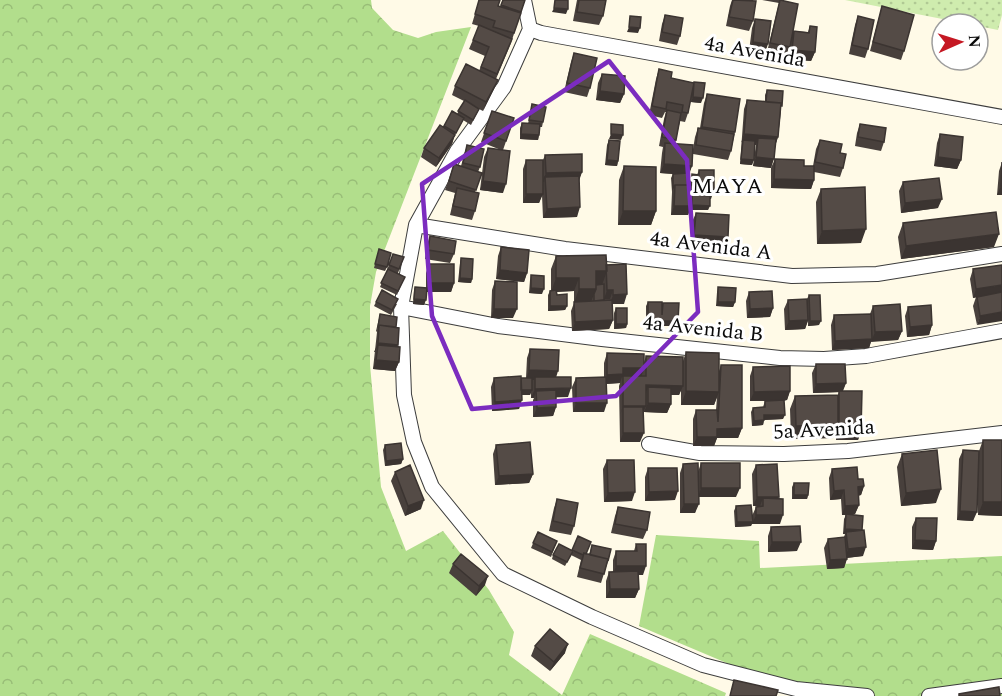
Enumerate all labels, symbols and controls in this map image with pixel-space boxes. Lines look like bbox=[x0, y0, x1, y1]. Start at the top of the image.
north arrow bbox=[930, 12, 990, 72]
street label: 4a Avenida bbox=[702, 27, 808, 77]
text: N bbox=[962, 34, 986, 48]
district label: MAYA bbox=[692, 170, 764, 203]
street label: 4a Avenida A bbox=[648, 223, 774, 269]
street label: 4a Avenida B bbox=[641, 307, 765, 351]
street label: 5a Avenida bbox=[772, 411, 876, 449]

